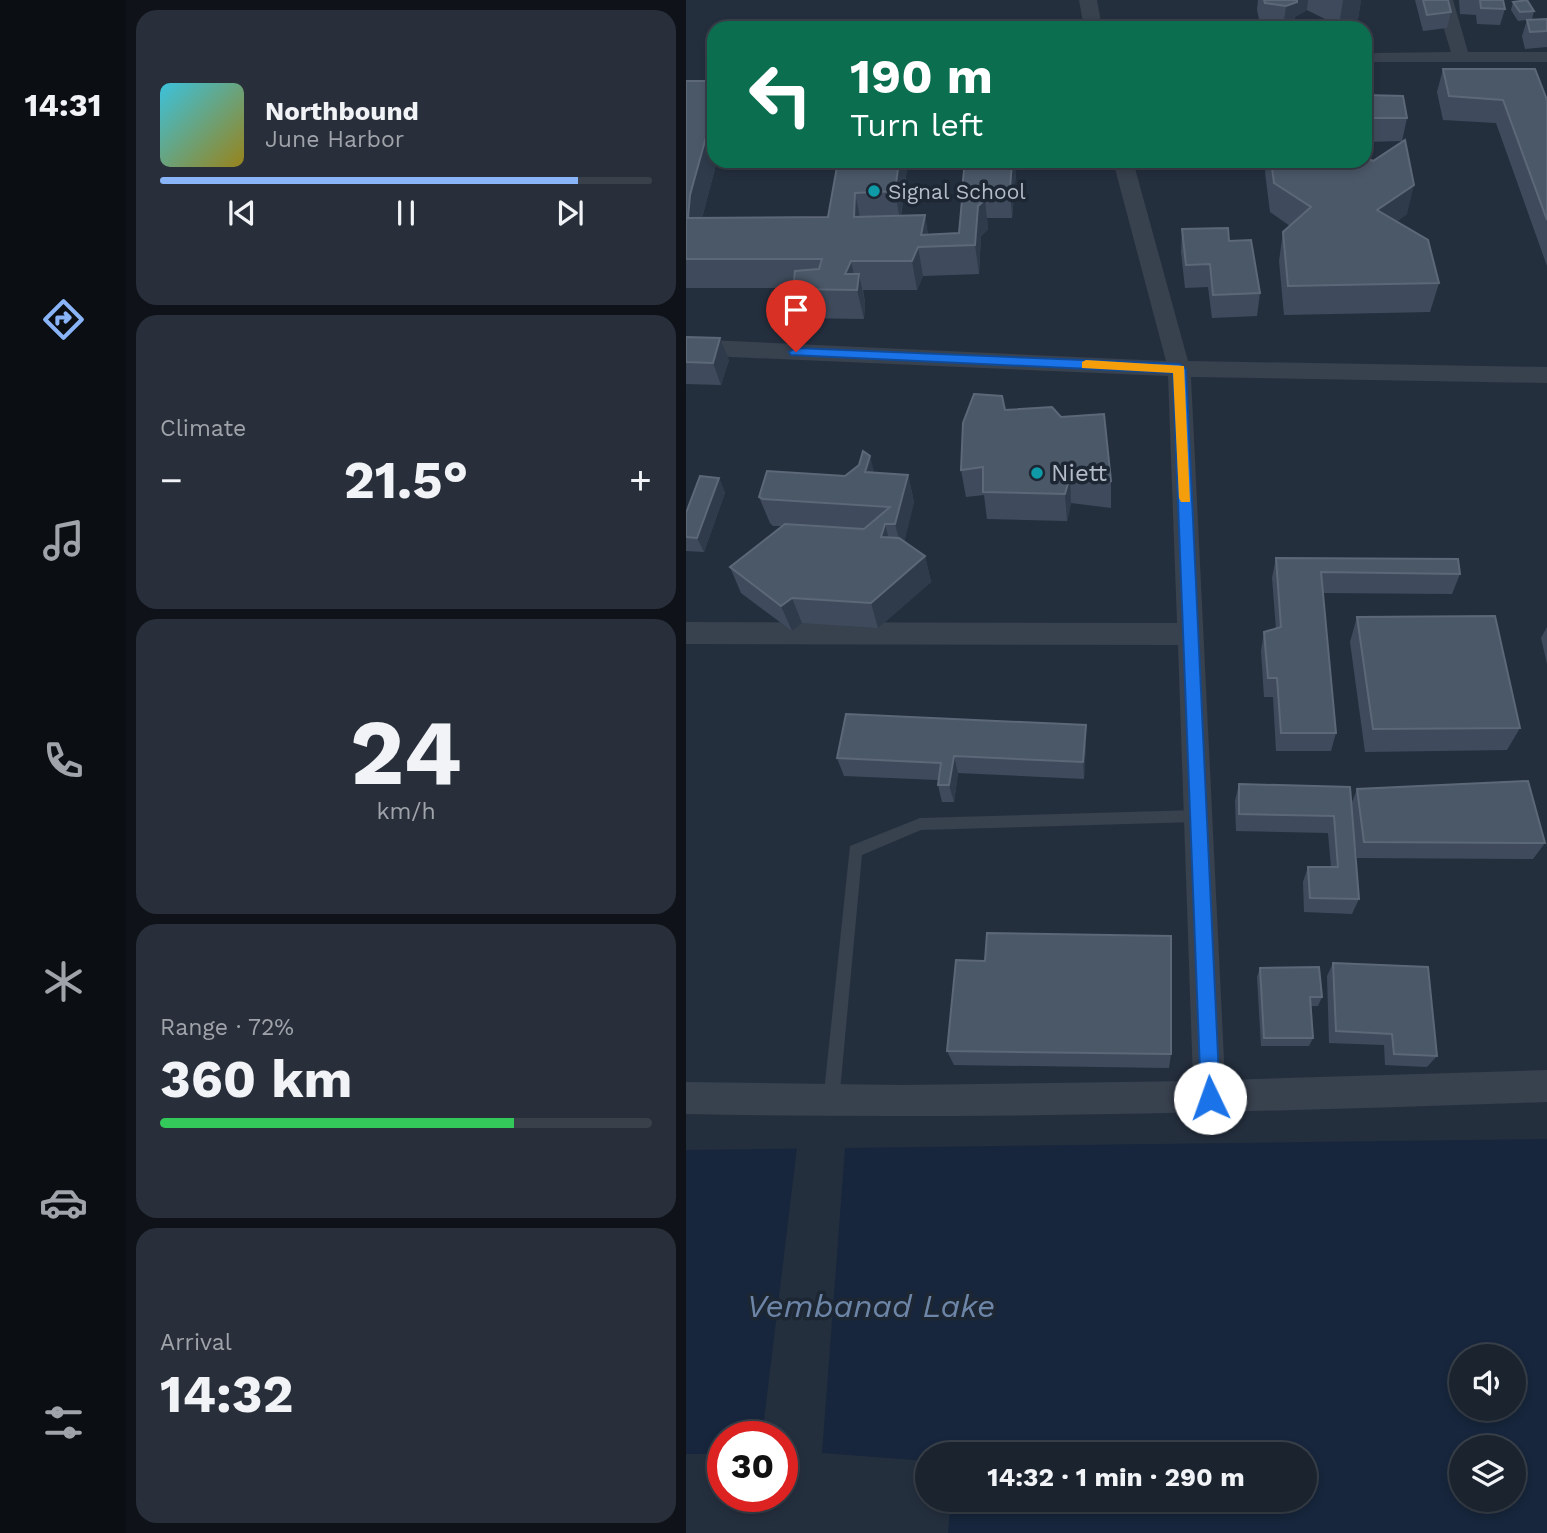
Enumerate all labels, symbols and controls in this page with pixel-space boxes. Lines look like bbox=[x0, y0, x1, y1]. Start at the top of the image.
text: 190 m bbox=[850, 47, 993, 105]
icon: left bbox=[735, 49, 826, 140]
text: 14:31 bbox=[25, 86, 101, 124]
text: Northbound bbox=[265, 96, 419, 126]
text: Turn left bbox=[850, 106, 983, 144]
text: June Harbor bbox=[265, 126, 404, 153]
place label: Signal School bbox=[888, 179, 1026, 204]
marker: Signal School bbox=[866, 183, 882, 199]
icon: previous bbox=[223, 194, 261, 232]
icon: pause bbox=[387, 194, 425, 232]
icon: next bbox=[551, 194, 589, 232]
pin bbox=[766, 280, 826, 352]
icon: arrive bbox=[777, 291, 815, 329]
icon: directions bbox=[39, 295, 88, 344]
text: Climate bbox=[160, 415, 246, 442]
text: 21.5° bbox=[344, 450, 468, 511]
text: − bbox=[160, 458, 183, 502]
text: + bbox=[629, 458, 652, 502]
place label: Niett bbox=[1051, 459, 1107, 487]
marker: Niett bbox=[1029, 465, 1045, 481]
icon: music bbox=[39, 516, 88, 565]
text: 24 bbox=[350, 699, 462, 806]
icon: phone bbox=[39, 736, 88, 785]
text: km/h bbox=[376, 798, 436, 825]
icon: climate bbox=[39, 957, 88, 1006]
text: Range · 72% bbox=[160, 1014, 294, 1041]
text: 360 km bbox=[160, 1049, 353, 1110]
position arrow bbox=[1173, 1061, 1247, 1135]
icon: car bbox=[39, 1178, 88, 1227]
water label: Vembanad Lake bbox=[747, 1287, 995, 1325]
text: Arrival bbox=[160, 1329, 232, 1356]
map controls bbox=[1449, 1344, 1526, 1512]
button: sound bbox=[1449, 1344, 1526, 1421]
text: 14:32 bbox=[160, 1364, 294, 1425]
icon: filters bbox=[39, 1398, 88, 1447]
speed limit sign: 30 bbox=[707, 1421, 798, 1512]
button: layers bbox=[1449, 1435, 1526, 1512]
text: 14:32 · 1 min · 290 m bbox=[987, 1462, 1245, 1492]

